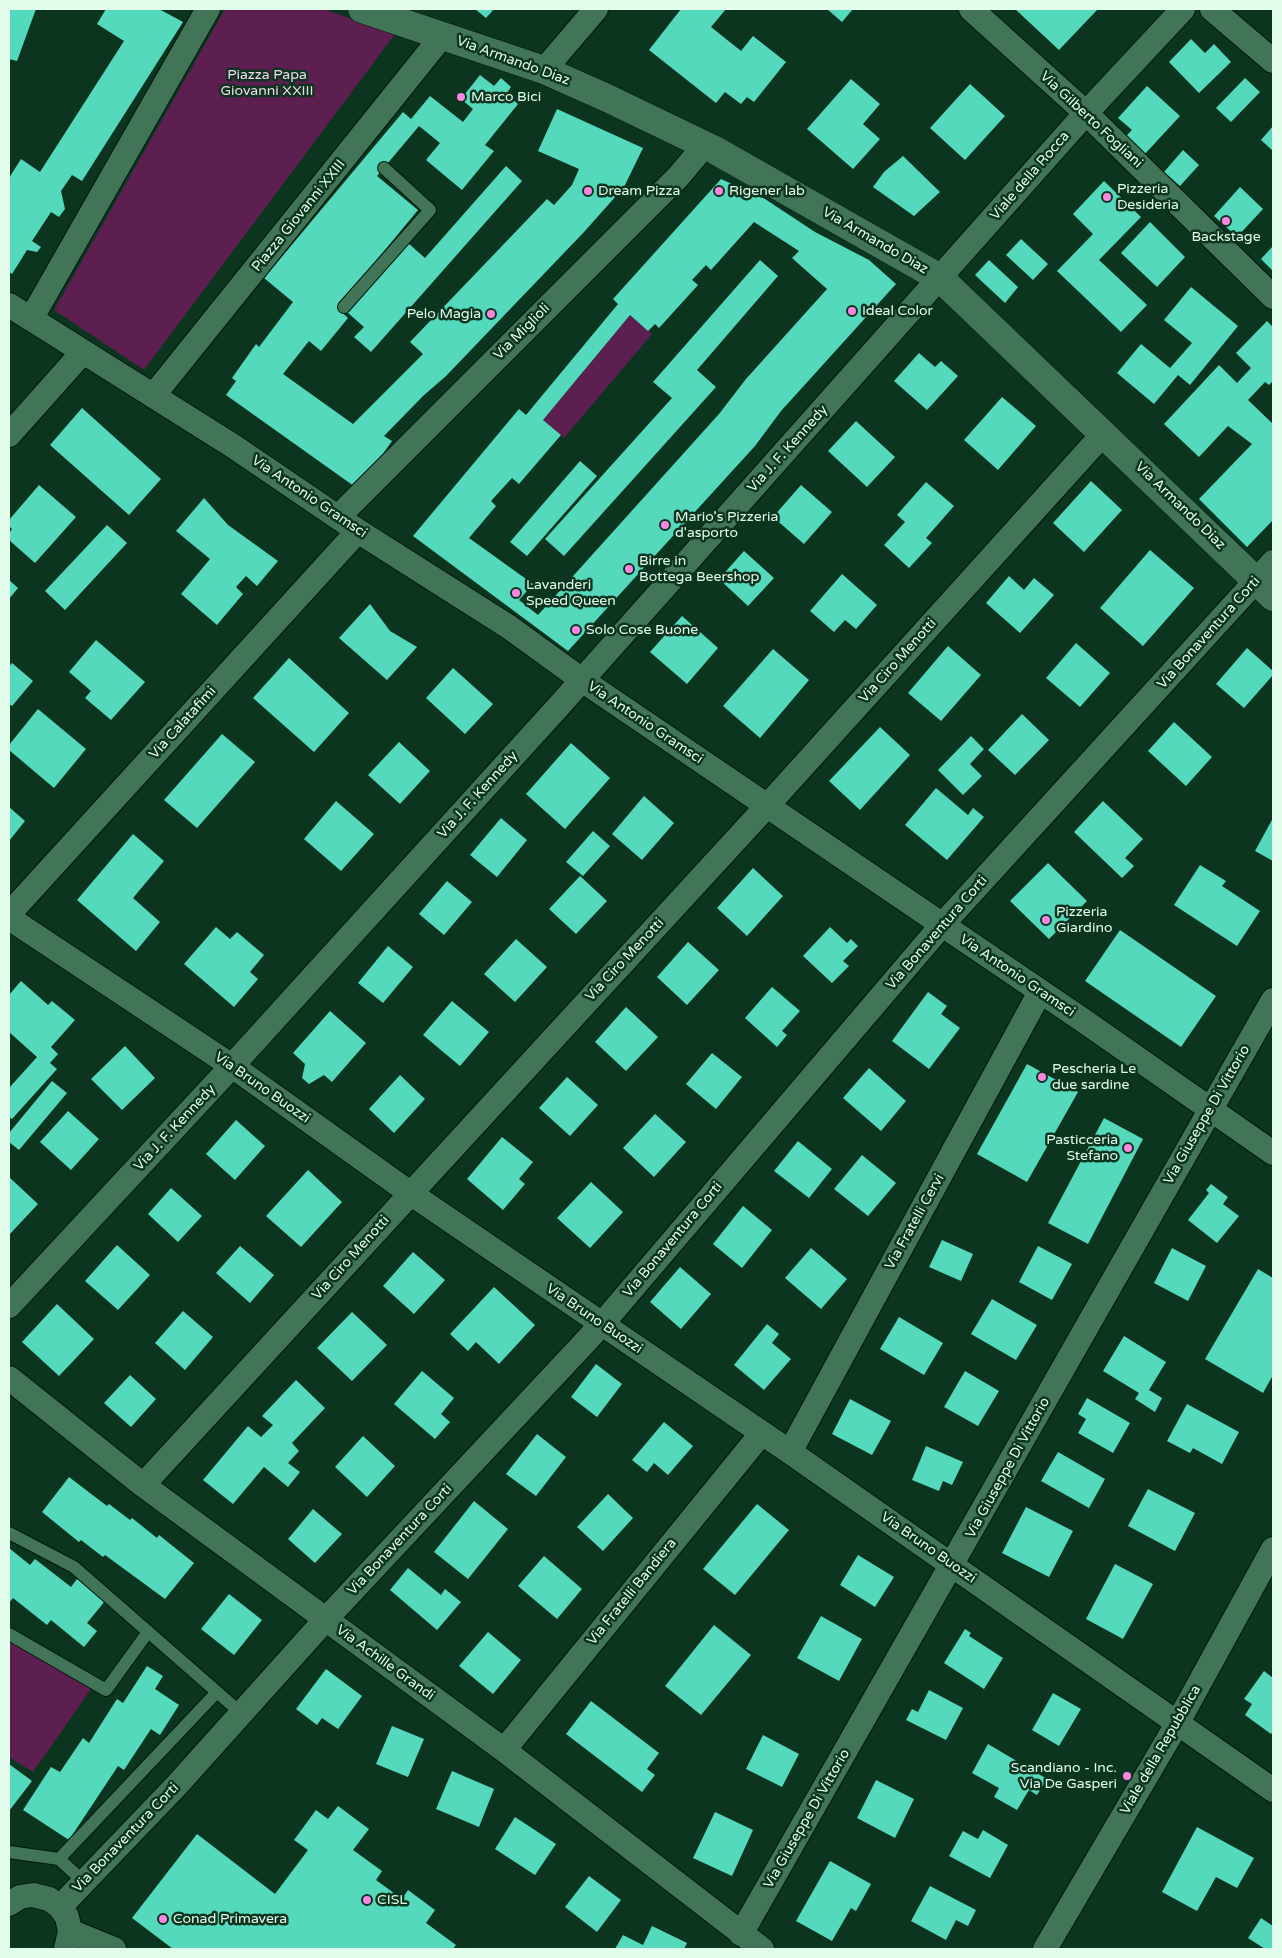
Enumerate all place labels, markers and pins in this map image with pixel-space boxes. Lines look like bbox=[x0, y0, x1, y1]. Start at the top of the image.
place label: Marco Bici bbox=[471, 89, 541, 105]
marker: Marco Bici bbox=[455, 91, 467, 103]
place label: Pizzeria Desideria bbox=[1117, 181, 1179, 213]
place label: Dream Pizza bbox=[598, 183, 680, 199]
place label: Rigener lab bbox=[729, 183, 805, 199]
marker: Dream Pizza bbox=[582, 185, 594, 197]
marker: Rigener lab bbox=[713, 185, 725, 197]
marker: Pizzeria Desideria bbox=[1101, 191, 1113, 203]
marker: Backstage bbox=[1220, 215, 1232, 227]
place label: Backstage bbox=[1191, 229, 1261, 245]
place label: Ideal Color bbox=[862, 303, 933, 319]
marker: Ideal Color bbox=[846, 305, 858, 317]
place label: Pelo Magia bbox=[407, 306, 481, 322]
marker: Pelo Magia bbox=[485, 308, 497, 320]
place label: Mario's Pizzeria d'asporto bbox=[675, 509, 778, 542]
marker: Mario's Pizzeria d'asporto bbox=[659, 519, 671, 531]
place label: Birre in Bottega Beershop bbox=[639, 553, 759, 586]
marker: Birre in Bottega Beershop bbox=[623, 563, 635, 575]
place label: Lavanderi Speed Queen bbox=[526, 577, 616, 610]
marker: Lavanderi Speed Queen bbox=[510, 587, 522, 599]
place label: Solo Cose Buone bbox=[586, 622, 698, 638]
marker: Solo Cose Buone bbox=[570, 624, 582, 636]
place label: Pizzeria Giardino bbox=[1056, 904, 1112, 936]
marker: Pizzeria Giardino bbox=[1040, 914, 1052, 926]
place label: Pescheria Le due sardine bbox=[1052, 1061, 1136, 1094]
marker: Pescheria Le due sardine bbox=[1036, 1071, 1048, 1083]
place label: Pasticceria Stefano bbox=[1046, 1132, 1118, 1164]
marker: Pasticceria Stefano bbox=[1122, 1142, 1134, 1154]
place label: Scandiano - Inc. Via De Gasperi bbox=[1011, 1760, 1117, 1792]
marker: Scandiano - Inc. Via De Gasperi bbox=[1121, 1770, 1133, 1782]
place label: CISL bbox=[377, 1892, 407, 1908]
marker: CISL bbox=[361, 1894, 373, 1906]
place label: Conad Primavera bbox=[173, 1911, 287, 1927]
marker: Conad Primavera bbox=[157, 1913, 169, 1925]

